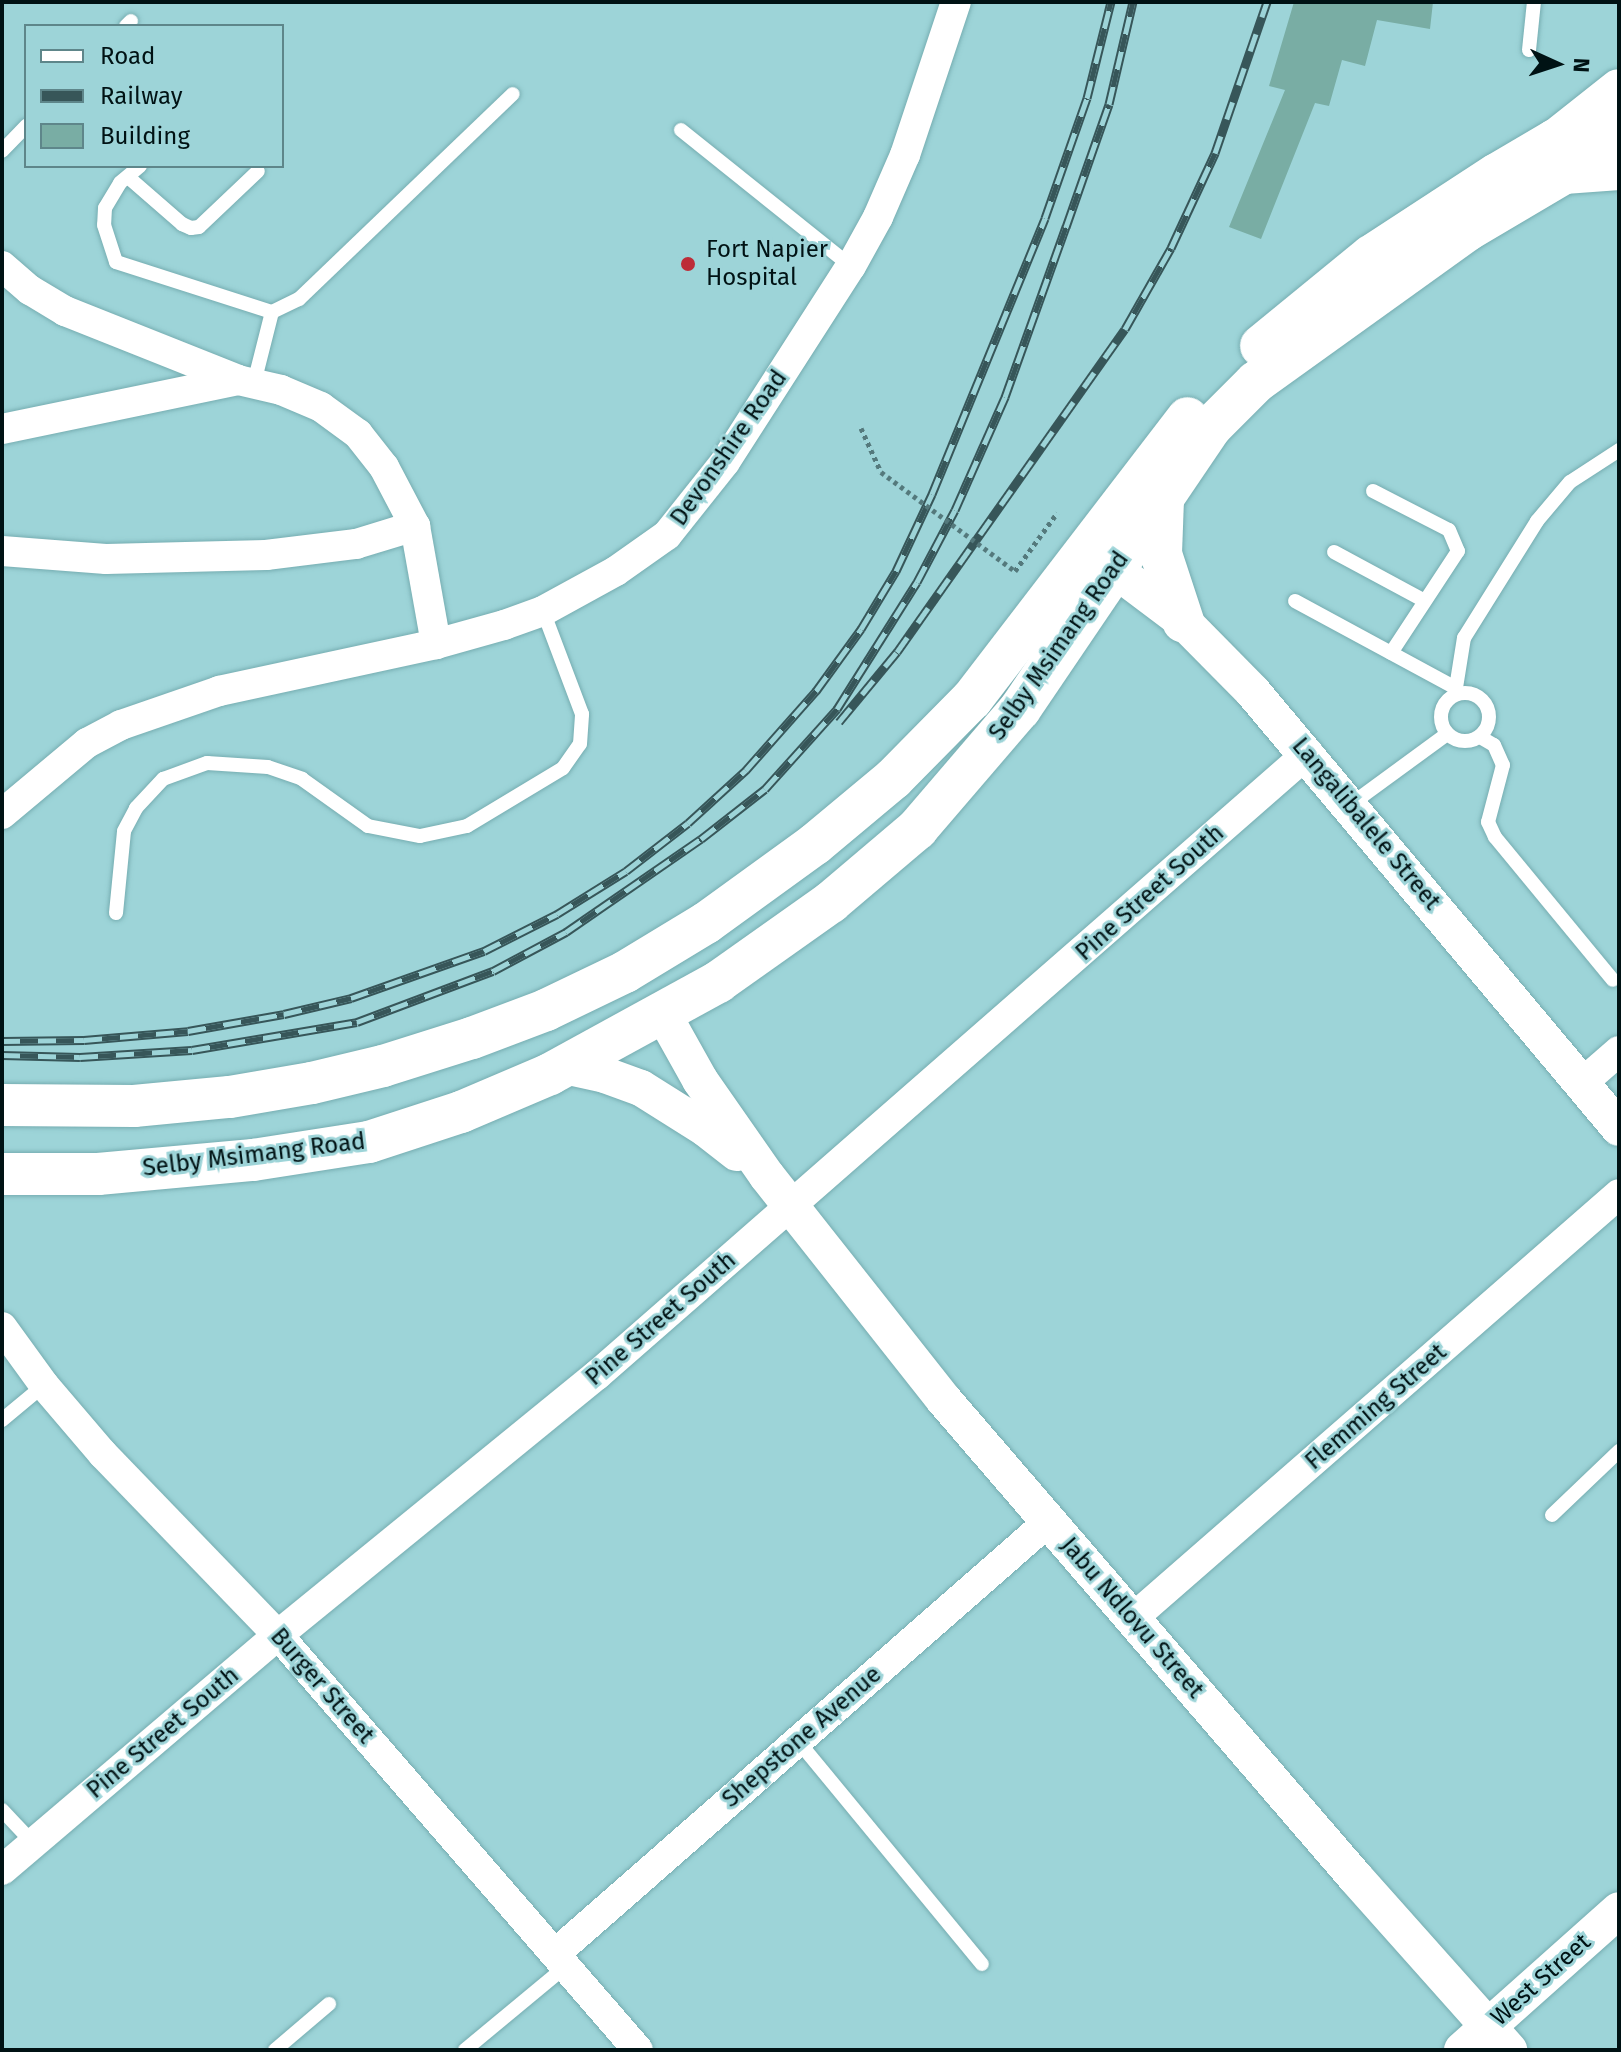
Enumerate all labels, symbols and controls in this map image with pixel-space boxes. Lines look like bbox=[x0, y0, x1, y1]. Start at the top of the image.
legend bbox=[24, 24, 284, 168]
north arrow bbox=[1517, 24, 1597, 104]
text: Road bbox=[100, 42, 155, 70]
text: N bbox=[1568, 57, 1595, 73]
text: Railway bbox=[100, 82, 183, 110]
text: Building bbox=[100, 122, 190, 150]
place label: Fort Napier Hospital bbox=[706, 236, 828, 292]
marker: Fort Napier Hospital bbox=[677, 253, 699, 275]
street label: Devonshire Road bbox=[665, 365, 793, 531]
street label: Selby Msimang Road bbox=[983, 546, 1135, 746]
street label: Langalibalele Street bbox=[1286, 732, 1446, 916]
street label: Pine Street South bbox=[1070, 819, 1230, 967]
street label: Selby Msimang Road bbox=[141, 1127, 367, 1183]
street label: Pine Street South bbox=[580, 1246, 742, 1392]
street label: Flemming Street bbox=[1300, 1338, 1452, 1476]
street label: Jabu Ndlovu Street bbox=[1054, 1532, 1210, 1704]
street label: Burger Street bbox=[264, 1622, 380, 1750]
street label: Shepstone Avenue bbox=[717, 1660, 887, 1814]
street label: Pine Street South bbox=[81, 1661, 245, 1805]
street label: West Street bbox=[1485, 1928, 1597, 2032]

